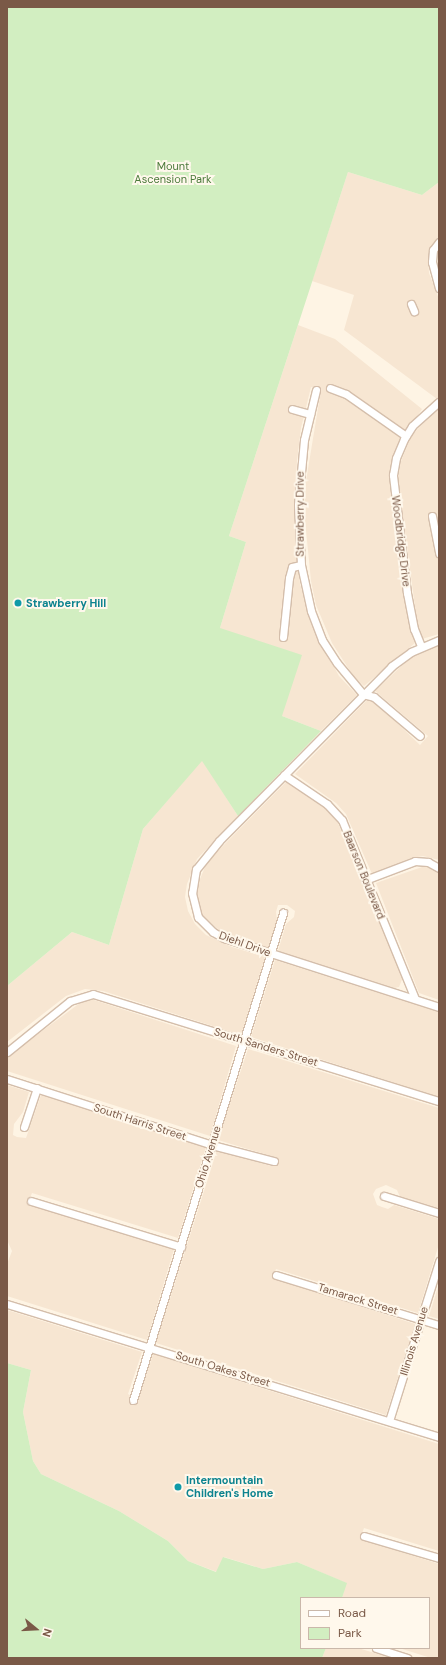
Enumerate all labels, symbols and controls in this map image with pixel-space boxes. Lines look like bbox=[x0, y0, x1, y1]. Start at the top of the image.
park label: Mount Ascension Park bbox=[134, 160, 212, 186]
street label: Strawberry Drive bbox=[293, 471, 307, 557]
street label: Woodbridge Drive bbox=[389, 495, 413, 587]
place label: Strawberry Hill bbox=[26, 596, 106, 610]
marker: Strawberry Hill bbox=[13, 598, 23, 608]
street label: Baarson Boulevard bbox=[340, 829, 388, 921]
street label: Diehl Drive bbox=[217, 929, 273, 959]
street label: South Sanders Street bbox=[212, 1025, 320, 1069]
street label: South Harris Street bbox=[92, 1101, 188, 1143]
street label: Ohio Avenue bbox=[192, 1124, 224, 1190]
street label: Tamarack Street bbox=[316, 1281, 400, 1317]
street label: Illinois Avenue bbox=[397, 1305, 431, 1377]
street label: South Oakes Street bbox=[174, 1348, 272, 1390]
place label: Intermountain Children's Home bbox=[186, 1474, 273, 1500]
marker: Intermountain Children's Home bbox=[173, 1482, 183, 1492]
legend bbox=[300, 1597, 430, 1649]
text: Road bbox=[338, 1605, 366, 1621]
north arrow bbox=[16, 1609, 56, 1649]
text: Park bbox=[338, 1625, 362, 1641]
text: N bbox=[40, 1627, 55, 1639]

